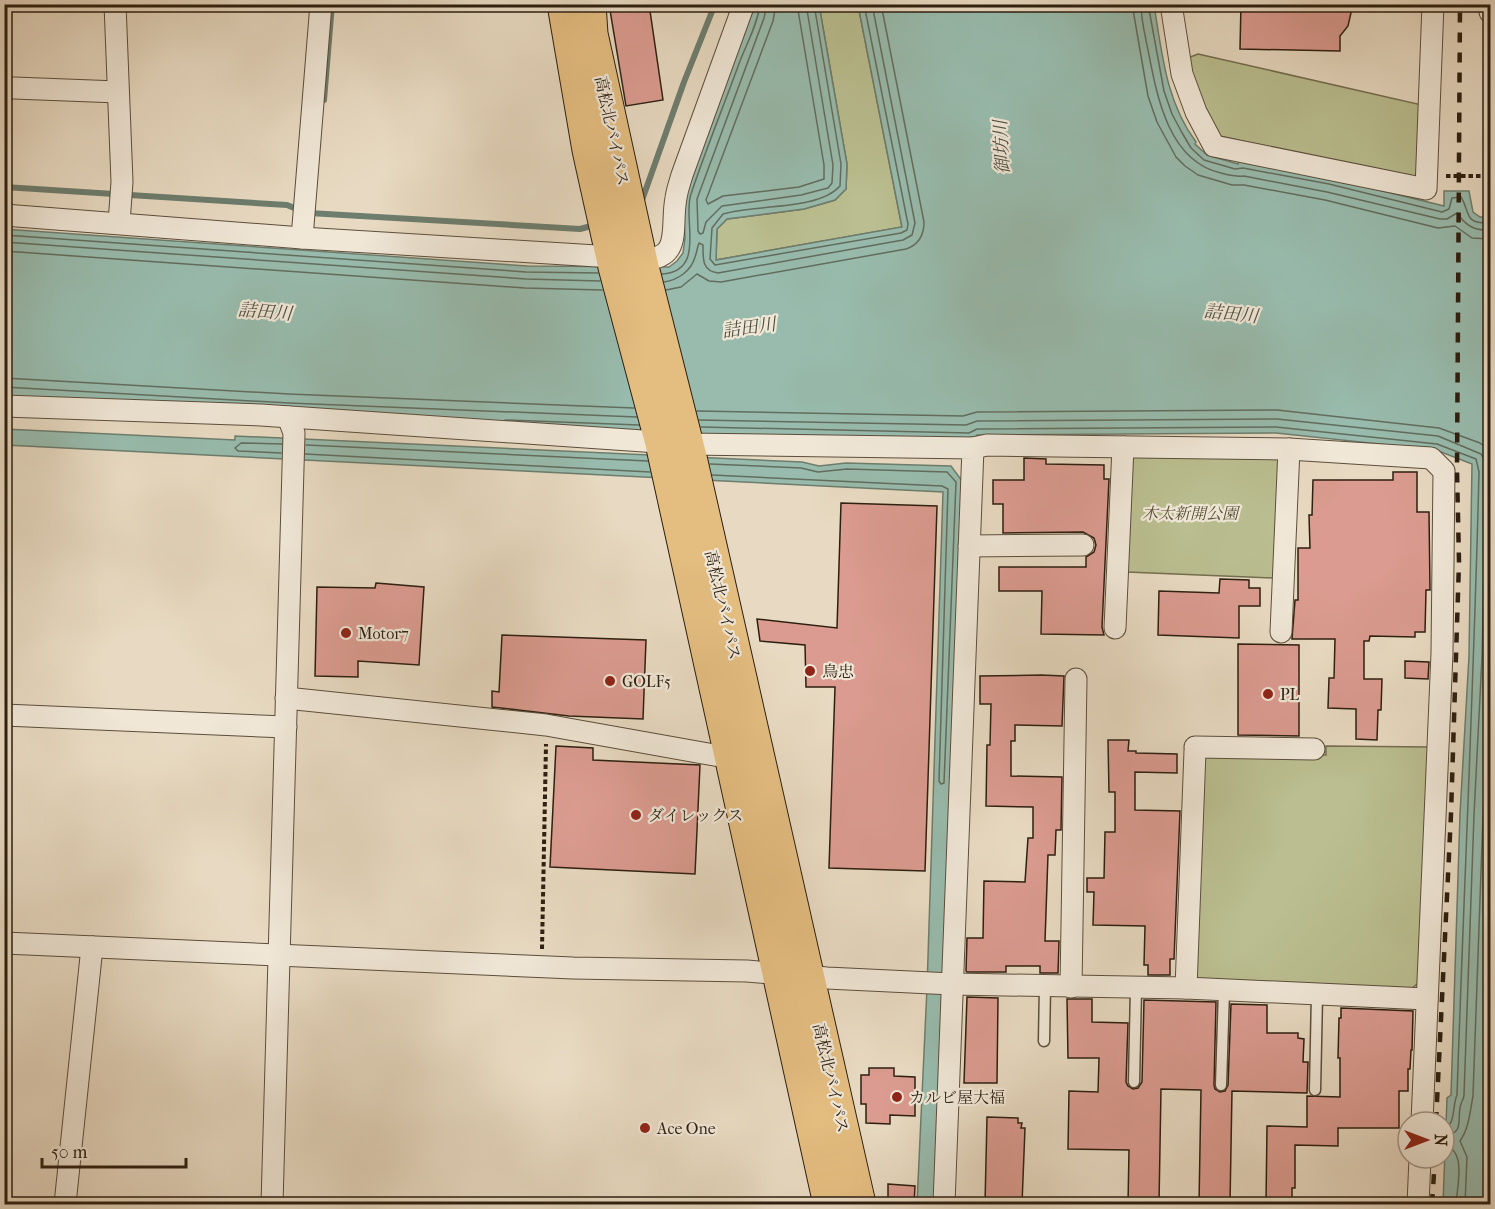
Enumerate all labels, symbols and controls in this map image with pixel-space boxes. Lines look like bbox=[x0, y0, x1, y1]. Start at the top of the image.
street label: 高松北バイパス bbox=[591, 74, 633, 188]
water label: 御坊川 bbox=[990, 117, 1014, 175]
water label: 詰田川 bbox=[237, 299, 295, 325]
water label: 詰田川 bbox=[1203, 301, 1261, 327]
water label: 詰田川 bbox=[721, 314, 779, 342]
park label: 木太新開公園 bbox=[1142, 504, 1241, 523]
street label: 高松北バイパス bbox=[701, 548, 745, 662]
place label: Motor7 bbox=[358, 624, 409, 643]
marker: Motor7 bbox=[339, 626, 353, 640]
place label: 鳥忠 bbox=[822, 662, 854, 681]
marker: 鳥忠 bbox=[803, 664, 817, 678]
place label: GOLF5 bbox=[622, 672, 671, 691]
marker: GOLF5 bbox=[603, 674, 617, 688]
place label: PL bbox=[1280, 685, 1300, 704]
marker: PL bbox=[1261, 687, 1275, 701]
place label: ダイレックス bbox=[648, 806, 743, 825]
marker: ダイレックス bbox=[629, 808, 643, 822]
street label: 高松北バイパス bbox=[809, 1021, 853, 1135]
place label: カルビ屋大福 bbox=[909, 1088, 1005, 1107]
marker: カルビ屋大福 bbox=[890, 1090, 904, 1104]
north arrow bbox=[1396, 1110, 1456, 1170]
place label: Ace One bbox=[656, 1119, 716, 1138]
marker: Ace One bbox=[638, 1121, 652, 1135]
scale bar bbox=[42, 1131, 186, 1169]
text: N bbox=[1431, 1134, 1450, 1147]
text: 50 m bbox=[51, 1142, 88, 1163]

